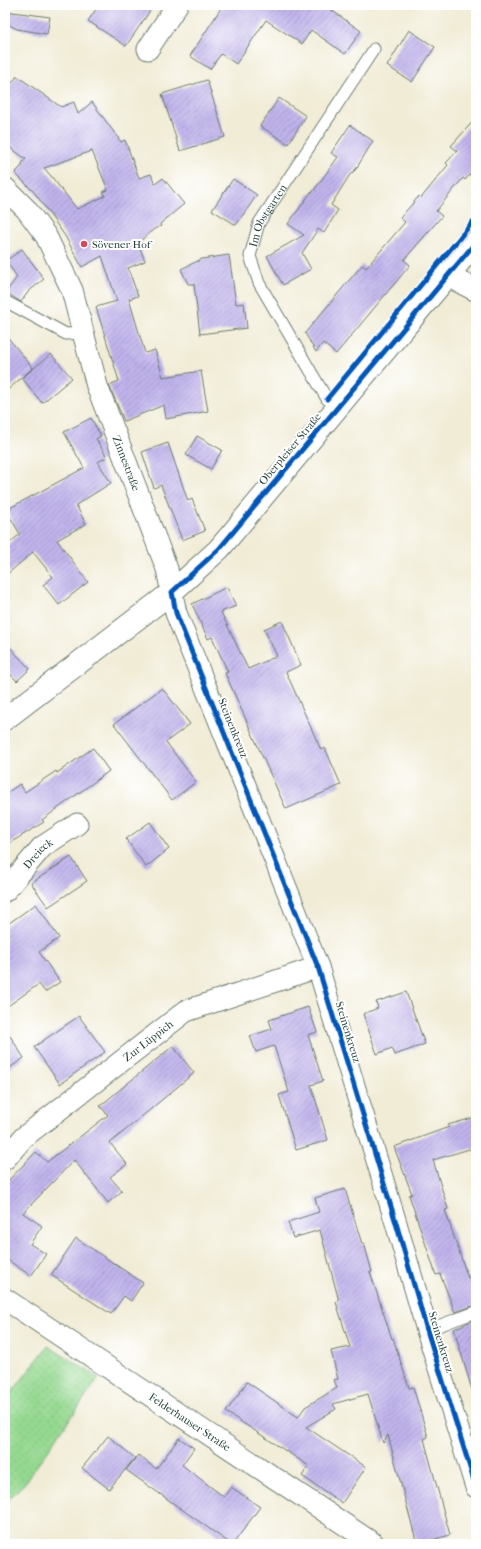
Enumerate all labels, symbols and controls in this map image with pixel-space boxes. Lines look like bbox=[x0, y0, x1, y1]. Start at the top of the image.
street label: Im Obstgarten bbox=[246, 181, 290, 248]
place label: Sövener Hof bbox=[92, 238, 153, 251]
marker: Sövener Hof bbox=[79, 239, 89, 249]
street label: Oberpleiser Straße bbox=[256, 410, 324, 488]
street label: Zinnestraße bbox=[110, 434, 143, 493]
street label: Steinenkreuz bbox=[215, 696, 251, 760]
street label: Dreieck bbox=[20, 835, 55, 871]
street label: Steinenkreuz bbox=[333, 1000, 364, 1064]
street label: Zur Lüppich bbox=[120, 1017, 176, 1064]
street label: Steinenkreuz bbox=[426, 1310, 457, 1374]
street label: Felderhauser Straße bbox=[147, 1390, 234, 1454]

